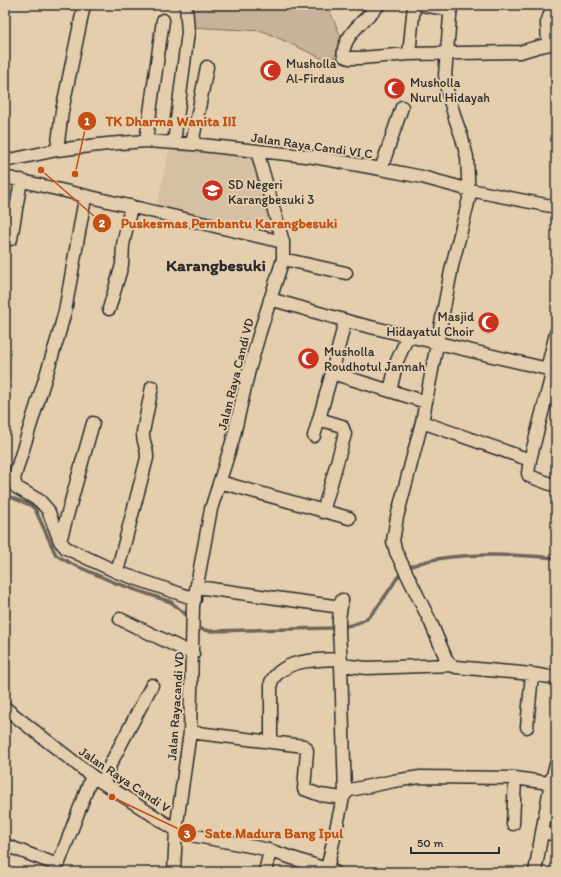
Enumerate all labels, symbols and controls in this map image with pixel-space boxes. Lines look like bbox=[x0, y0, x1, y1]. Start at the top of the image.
place label: Musholla Al-Firdaus bbox=[286, 56, 345, 86]
mosque icon: Musholla Al-Firdaus bbox=[258, 57, 284, 83]
place label: Musholla Nurul Hidayah bbox=[410, 75, 490, 105]
mosque icon: Musholla Nurul Hidayah bbox=[381, 76, 407, 102]
callout: TK Dharma Wanita III bbox=[77, 108, 244, 134]
text: TK Dharma Wanita III bbox=[104, 113, 237, 130]
text: 1 bbox=[84, 114, 90, 128]
street label: Jalan Raya Candi VI C bbox=[250, 130, 374, 161]
place label: SD Negeri Karangbesuki 3 bbox=[228, 177, 314, 207]
school or university icon: SD Negeri Karangbesuki 3 bbox=[199, 178, 225, 204]
callout: Puskesmas Pembantu Karangbesuki bbox=[92, 210, 345, 236]
text: Puskesmas Pembantu Karangbesuki bbox=[121, 215, 337, 232]
text: 2 bbox=[99, 216, 106, 230]
district label: Karangbesuki bbox=[166, 255, 266, 276]
place label: Masjid Hidayatul Choir bbox=[387, 309, 475, 339]
mosque icon: Masjid Hidayatul Choir bbox=[476, 310, 502, 336]
street label: Jalan Raya Candi VD bbox=[214, 317, 257, 432]
place label: Musholla Roudhotul Jannah bbox=[324, 344, 425, 374]
mosque icon: Musholla Roudhotul Jannah bbox=[295, 345, 321, 371]
street label: Jalan Rayacandi VD bbox=[164, 651, 187, 761]
street label: Jalan Raya Candi V bbox=[76, 743, 173, 816]
callout: Sate Madura Bang Ipul bbox=[177, 820, 351, 846]
text: Sate Madura Bang Ipul bbox=[205, 825, 344, 842]
text: 3 bbox=[184, 827, 191, 841]
scale bar bbox=[411, 829, 499, 855]
text: 50 m bbox=[417, 836, 443, 850]

